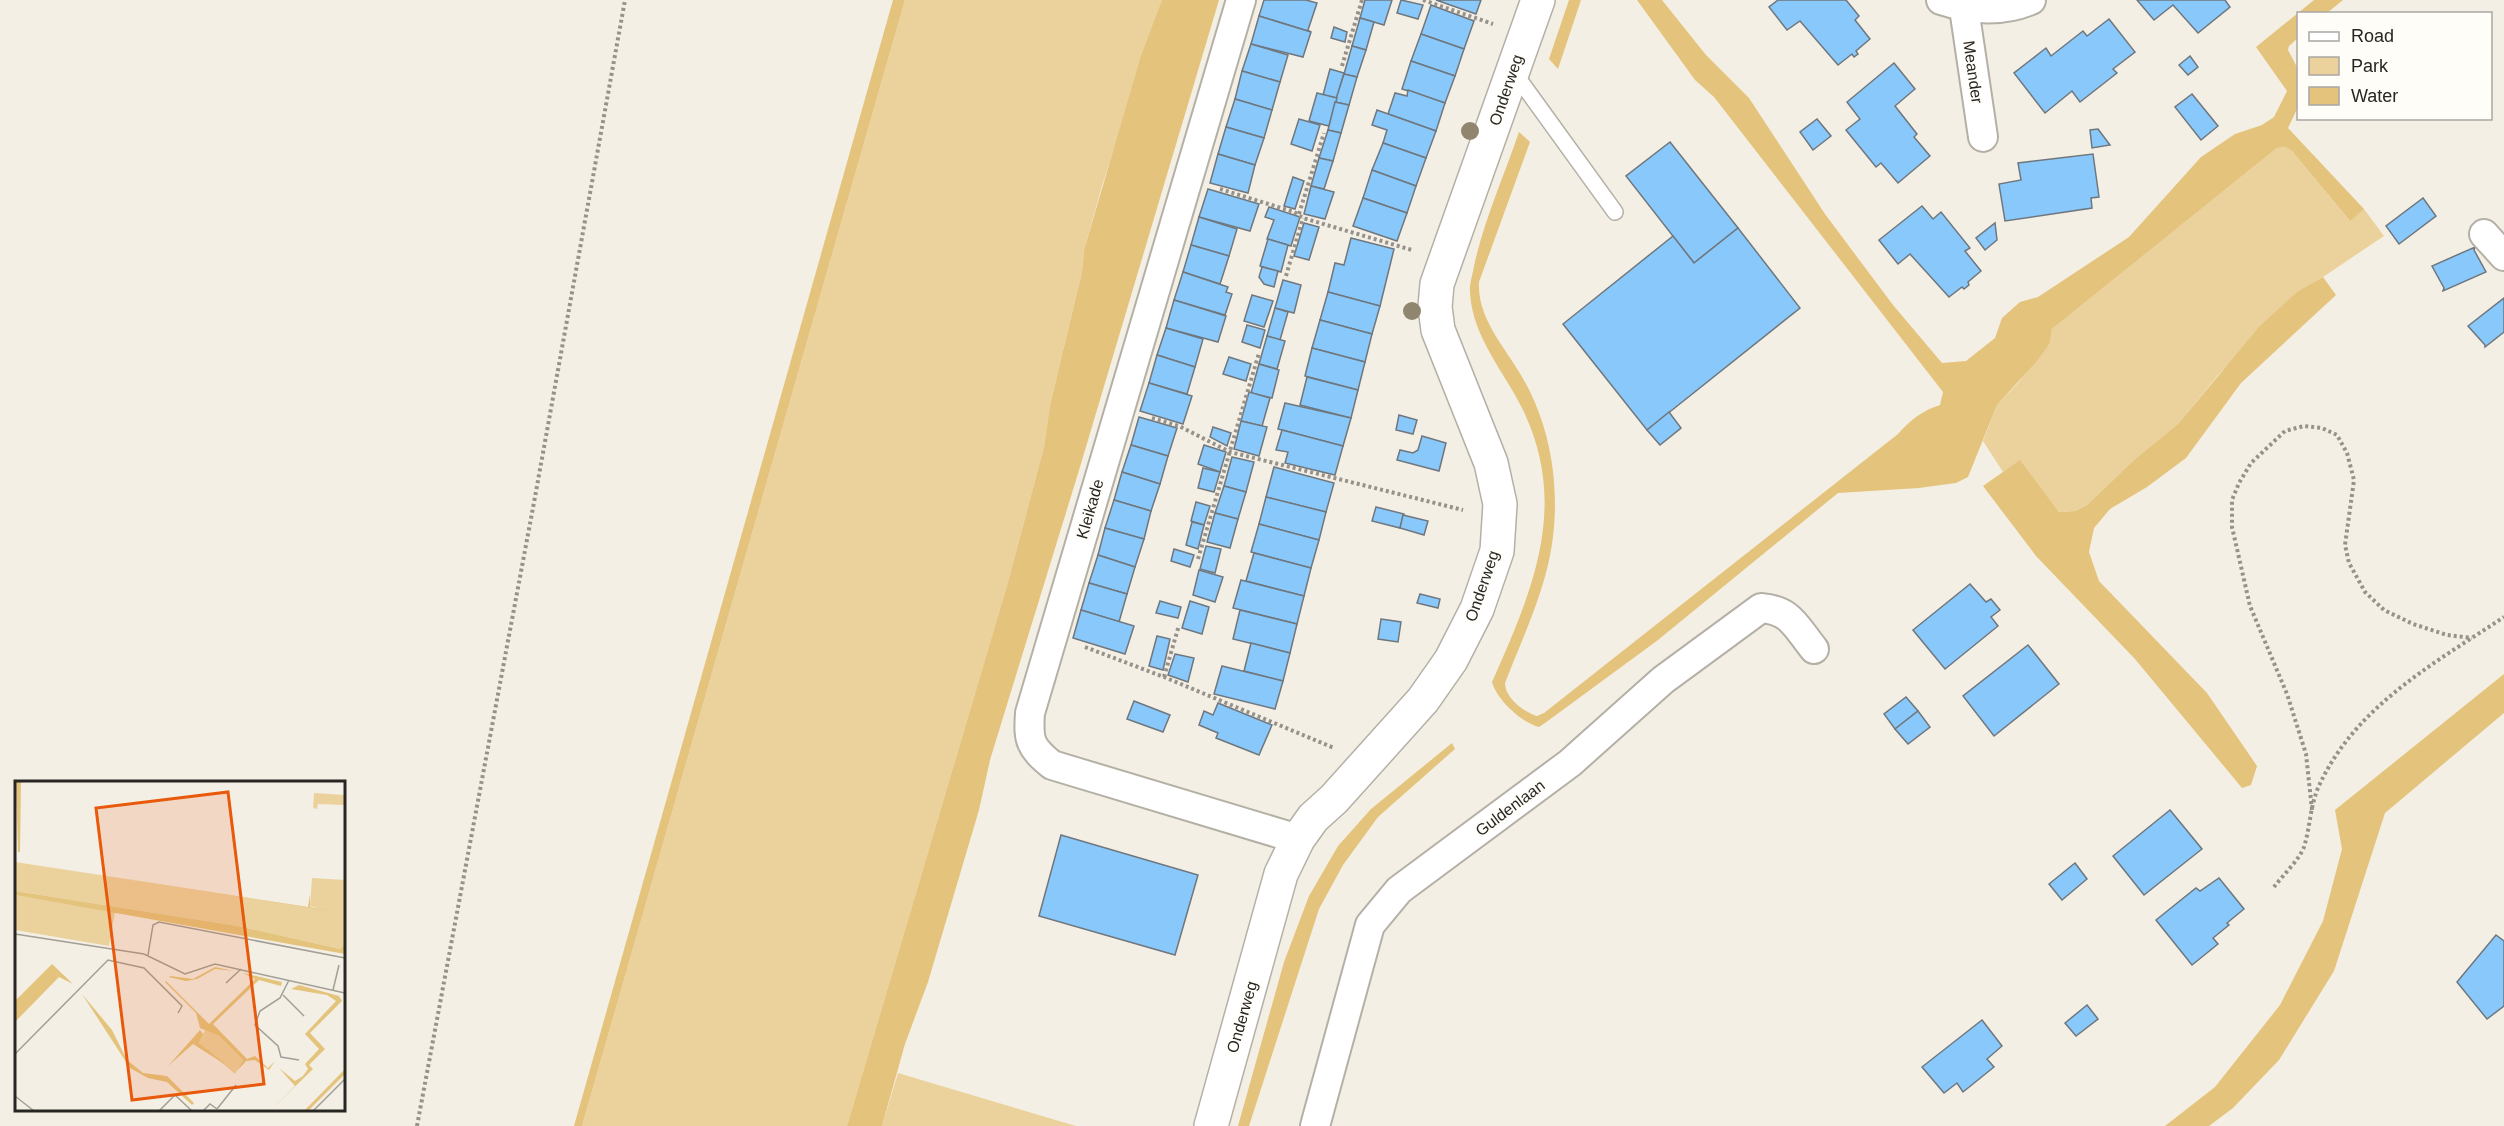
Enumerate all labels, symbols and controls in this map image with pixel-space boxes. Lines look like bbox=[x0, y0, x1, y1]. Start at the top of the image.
legend bbox=[2297, 12, 2492, 120]
text: Road bbox=[2351, 26, 2394, 46]
street label: Meander bbox=[1960, 40, 1986, 105]
street label: Onderweg bbox=[1486, 52, 1526, 128]
text: Park bbox=[2351, 56, 2389, 76]
text: Water bbox=[2351, 86, 2398, 106]
street label: Kleikade bbox=[1073, 477, 1107, 541]
street label: Onderweg bbox=[1462, 548, 1502, 624]
street label: Guldenlaan bbox=[1472, 777, 1548, 839]
inset map bbox=[15, 781, 345, 1111]
street label: Onderweg bbox=[1224, 979, 1260, 1055]

